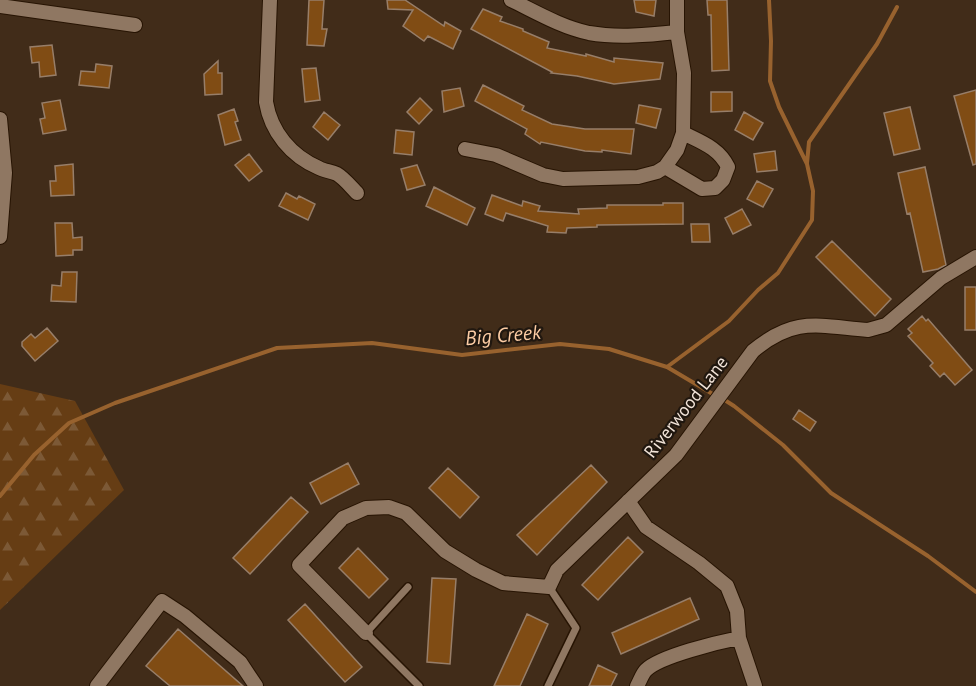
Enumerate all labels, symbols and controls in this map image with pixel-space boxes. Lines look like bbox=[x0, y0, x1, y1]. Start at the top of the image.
water label: Big Creek bbox=[464, 319, 543, 351]
street label: Riverwood Lane bbox=[639, 351, 733, 462]

